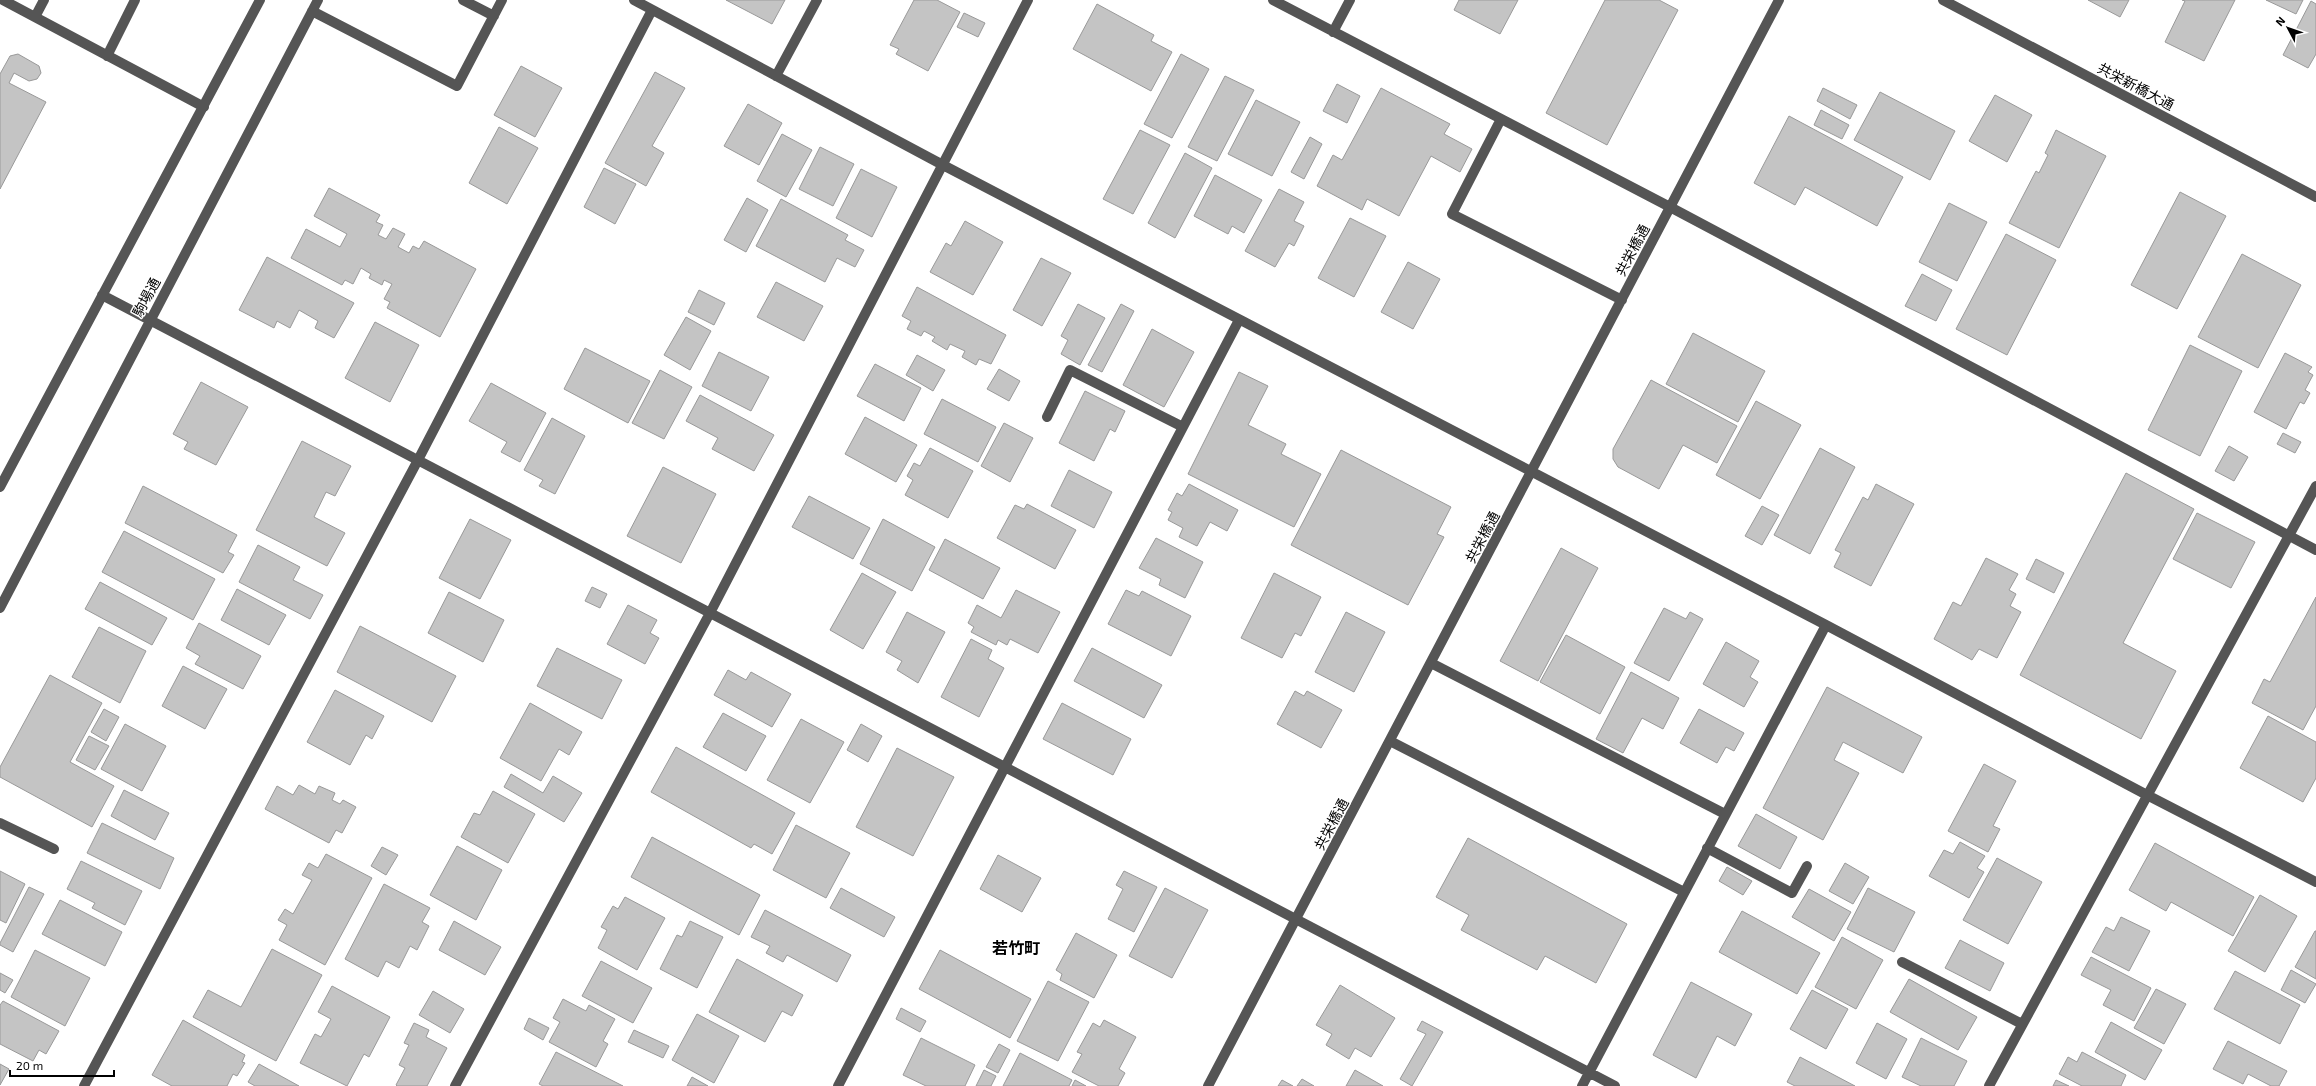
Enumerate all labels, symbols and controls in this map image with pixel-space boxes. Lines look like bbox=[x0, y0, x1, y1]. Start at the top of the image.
north arrow bbox=[2268, 8, 2308, 48]
text: N bbox=[2273, 14, 2288, 28]
street label: 共栄新橋大通 bbox=[2095, 59, 2177, 113]
street label: 共栄橋通 bbox=[1611, 221, 1653, 279]
street label: 駒場通 bbox=[129, 274, 163, 320]
street label: 共栄橋通 bbox=[1461, 508, 1503, 566]
street label: 共栄橋通 bbox=[1310, 795, 1352, 853]
district label: 若竹町 bbox=[992, 938, 1040, 957]
scale bar bbox=[10, 1052, 114, 1078]
text: 20 m bbox=[16, 1058, 43, 1072]

